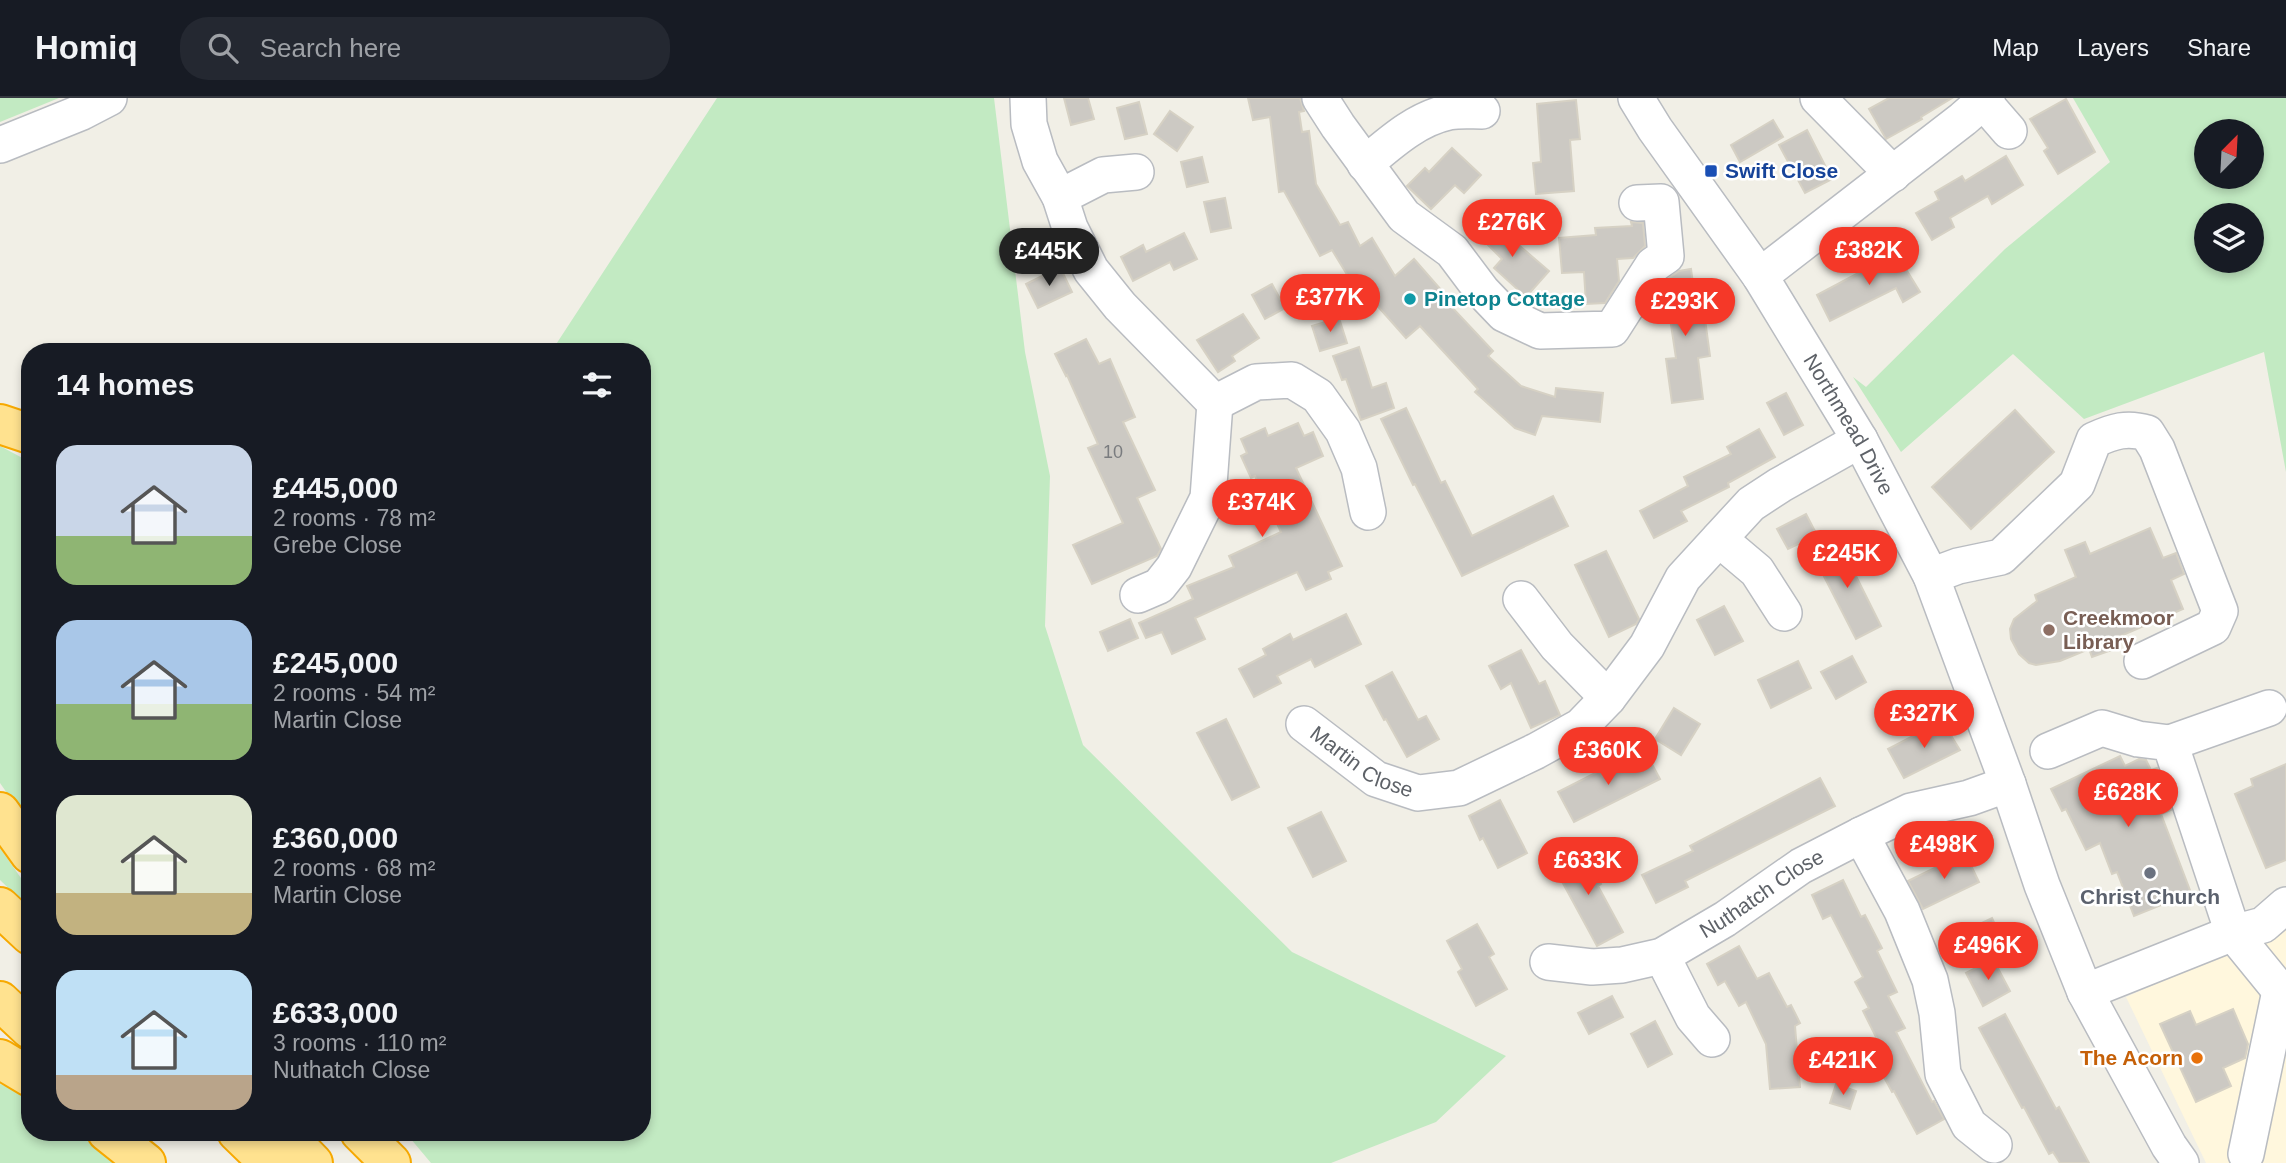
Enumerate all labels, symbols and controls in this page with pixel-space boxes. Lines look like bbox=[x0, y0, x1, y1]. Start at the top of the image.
search box bbox=[180, 17, 670, 80]
text: Homiq bbox=[35, 29, 138, 66]
icon: search bbox=[204, 29, 242, 67]
text: Search here bbox=[260, 33, 401, 63]
text: Map bbox=[1992, 34, 2039, 61]
text: Layers bbox=[2077, 34, 2149, 61]
text: Share bbox=[2187, 34, 2251, 61]
north arrow bbox=[2194, 119, 2264, 189]
map controls bbox=[2194, 119, 2264, 273]
place label: Swift Close bbox=[1725, 159, 1838, 182]
marker: Swift Close bbox=[1703, 163, 1719, 179]
pin: £276K bbox=[1463, 200, 1561, 259]
button: layers bbox=[2194, 203, 2264, 273]
text: £276K bbox=[1478, 209, 1546, 235]
pin: £445K bbox=[1000, 228, 1098, 288]
pin: £382K bbox=[1820, 228, 1918, 287]
text: £382K bbox=[1835, 237, 1903, 263]
text: £445K bbox=[1015, 238, 1083, 264]
pin: £377K bbox=[1281, 274, 1379, 334]
pin: £293K bbox=[1636, 278, 1734, 338]
text: £377K bbox=[1296, 284, 1364, 310]
place label: Pinetop Cottage bbox=[1424, 287, 1585, 310]
text: £293K bbox=[1651, 288, 1719, 314]
marker: Pinetop Cottage bbox=[1402, 291, 1418, 307]
street label: Northmead Drive bbox=[1799, 350, 1899, 499]
icon: filters bbox=[578, 366, 616, 404]
text: 14 homes bbox=[56, 368, 194, 401]
house number: 10 bbox=[1103, 442, 1123, 462]
text: £445,000 bbox=[273, 471, 398, 504]
icon: home bbox=[112, 473, 196, 557]
pin: £374K bbox=[1213, 480, 1311, 539]
text: £374K bbox=[1228, 489, 1296, 515]
text: 2 rooms · 78 m² bbox=[273, 505, 435, 531]
pin: £245K bbox=[1798, 531, 1896, 590]
text: Grebe Close bbox=[273, 532, 402, 558]
text: £245K bbox=[1813, 540, 1881, 566]
place label: Creekmoor Library bbox=[2063, 606, 2174, 653]
marker: Creekmoor Library bbox=[2041, 622, 2057, 638]
text: £245,000 bbox=[273, 646, 398, 679]
icon: home bbox=[112, 648, 196, 732]
text: 2 rooms · 54 m² bbox=[273, 680, 435, 706]
pin: £327K bbox=[1875, 690, 1973, 750]
text: £327K bbox=[1890, 700, 1958, 726]
text: Martin Close bbox=[273, 707, 402, 733]
street label: Martin Close bbox=[1306, 721, 1416, 802]
pin: £360K bbox=[1559, 728, 1657, 787]
text: £360K bbox=[1574, 737, 1642, 763]
pin: £628K bbox=[2079, 770, 2177, 829]
text: £628K bbox=[2094, 779, 2162, 805]
text: £360,000 bbox=[273, 821, 398, 854]
pin: £498K bbox=[1895, 822, 1993, 881]
icon: home bbox=[112, 823, 196, 907]
text: £498K bbox=[1910, 831, 1978, 857]
pin: £633K bbox=[1539, 838, 1637, 897]
street label: Nuthatch Close bbox=[1695, 844, 1827, 942]
text: £633K bbox=[1554, 847, 1622, 873]
text: 2 rooms · 68 m² bbox=[273, 855, 435, 881]
marker: Christ Church bbox=[2142, 865, 2158, 881]
text: Martin Close bbox=[273, 882, 402, 908]
place label: Christ Church bbox=[2080, 885, 2220, 908]
pin: £496K bbox=[1939, 922, 2037, 982]
text: £496K bbox=[1954, 932, 2022, 958]
text: £633,000 bbox=[273, 996, 398, 1029]
icon: home bbox=[112, 998, 196, 1082]
text: 3 rooms · 110 m² bbox=[273, 1030, 446, 1056]
pin: £421K bbox=[1794, 1038, 1892, 1097]
place label: The Acorn bbox=[2080, 1046, 2183, 1069]
text: £421K bbox=[1809, 1047, 1877, 1073]
marker: The Acorn bbox=[2189, 1050, 2205, 1066]
text: Nuthatch Close bbox=[273, 1057, 430, 1083]

